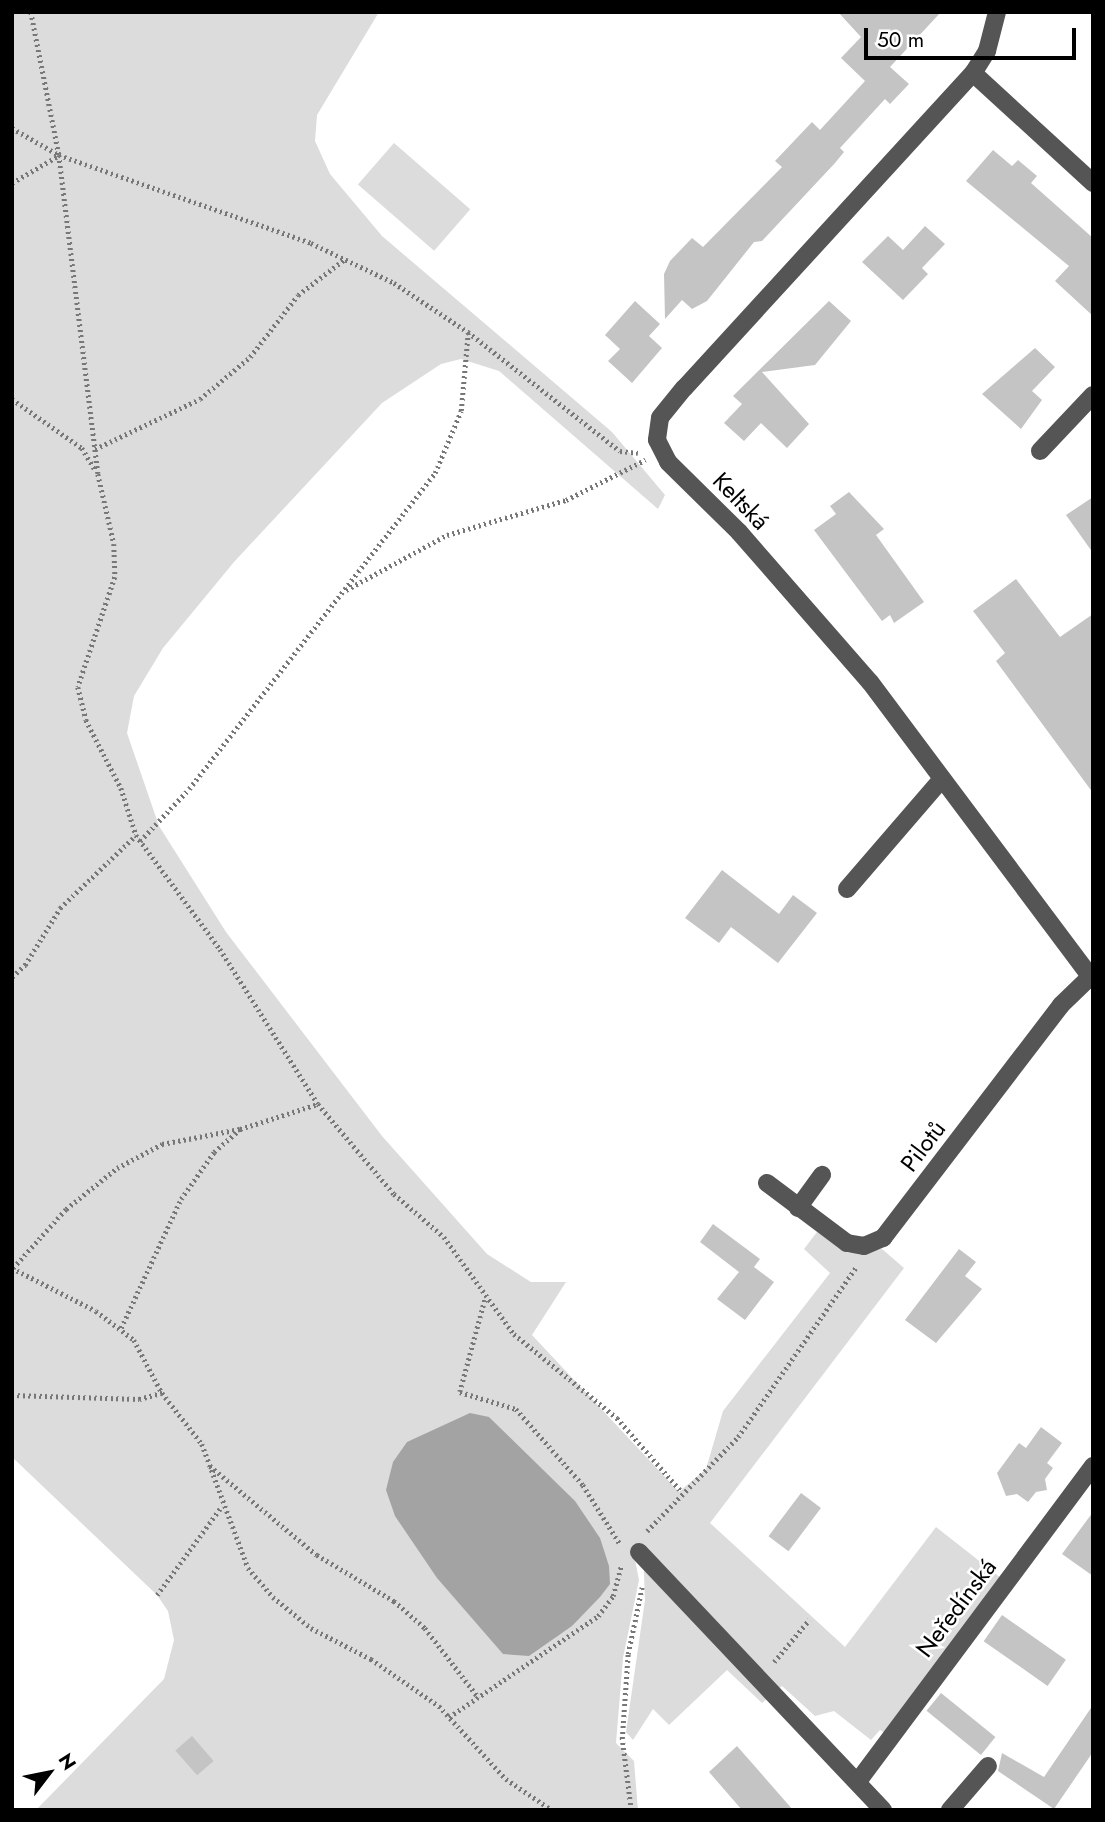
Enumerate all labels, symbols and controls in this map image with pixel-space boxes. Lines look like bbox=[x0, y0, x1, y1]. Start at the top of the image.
scale bar bbox=[867, 14, 1079, 58]
text: 50 m bbox=[877, 25, 924, 55]
street label: Keltská bbox=[707, 466, 775, 536]
street label: Pilotů bbox=[895, 1115, 951, 1177]
street label: Neředínská bbox=[910, 1553, 1002, 1663]
north arrow bbox=[14, 1738, 84, 1808]
text: N bbox=[52, 1748, 83, 1775]

